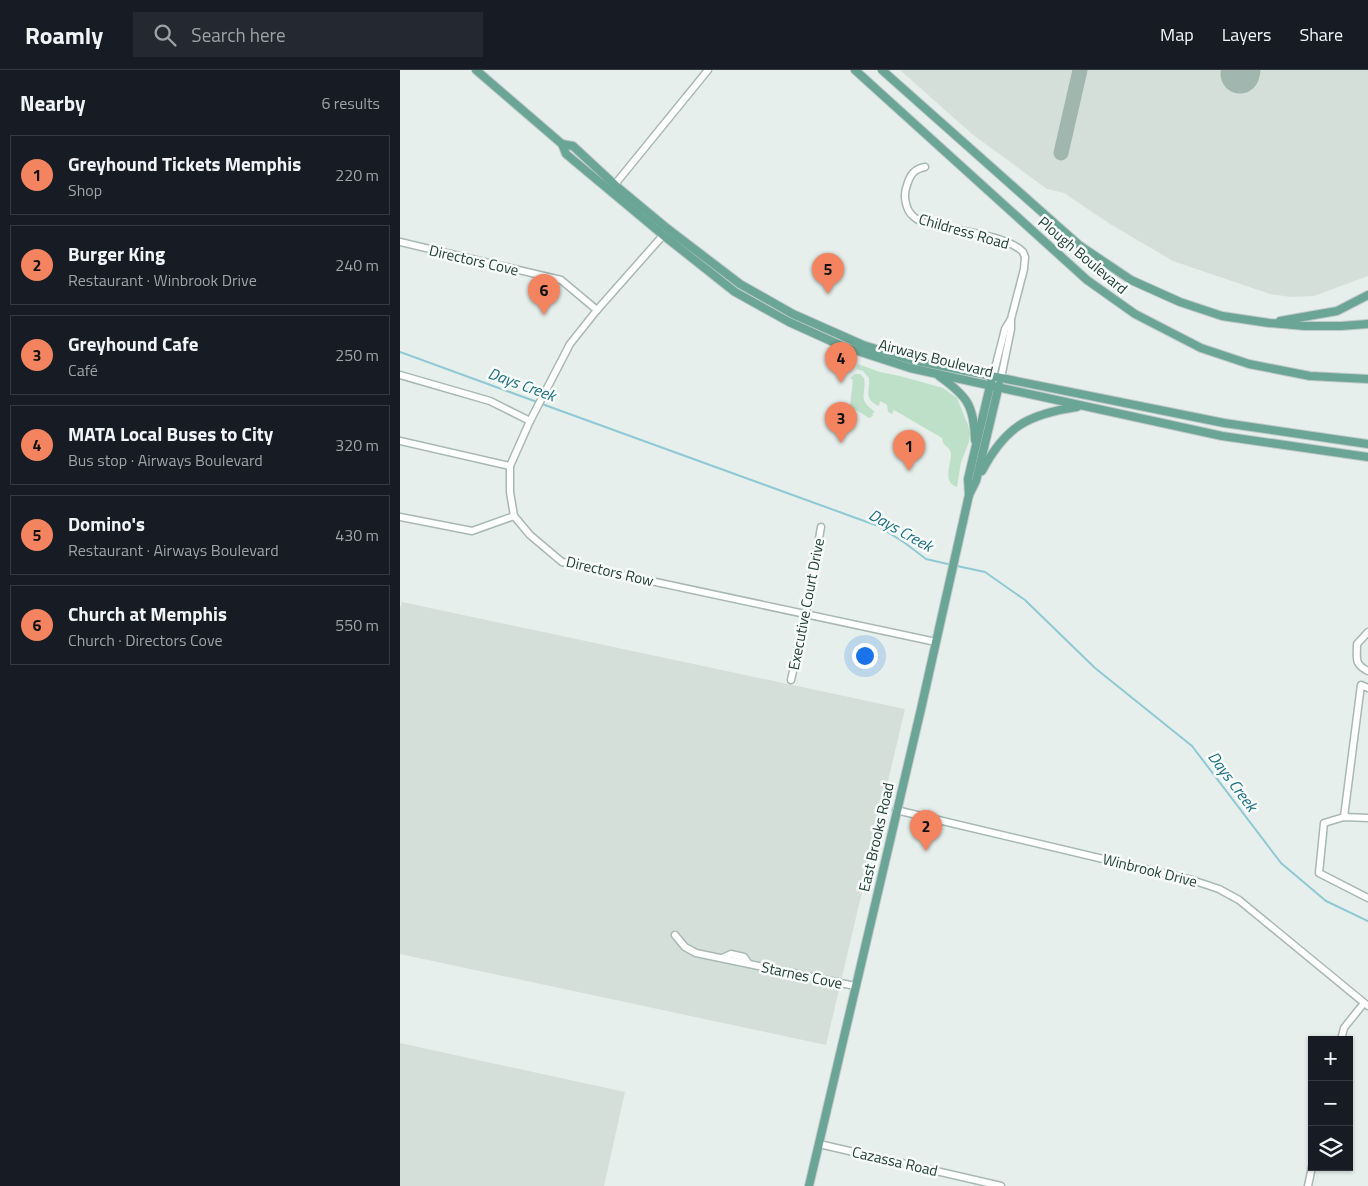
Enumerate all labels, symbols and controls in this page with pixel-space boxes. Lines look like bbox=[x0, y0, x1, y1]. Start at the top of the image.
search box bbox=[133, 12, 483, 57]
text: Roamly bbox=[25, 17, 103, 53]
text: Search here bbox=[191, 20, 286, 49]
icon: search bbox=[151, 21, 179, 49]
text: Map bbox=[1160, 21, 1194, 48]
text: Layers bbox=[1222, 21, 1271, 48]
text: Share bbox=[1299, 21, 1343, 48]
text: Nearby bbox=[20, 87, 85, 119]
text: 6 results bbox=[321, 91, 380, 115]
text: Greyhound Tickets Memphis bbox=[68, 149, 301, 178]
text: 1 bbox=[33, 163, 41, 187]
text: 220 m bbox=[335, 163, 379, 187]
text: Shop bbox=[68, 178, 102, 202]
street label: Childress Road bbox=[916, 207, 1012, 255]
street label: Plough Boulevard bbox=[1033, 211, 1133, 299]
text: Burger King bbox=[68, 239, 165, 268]
street label: Directors Cove bbox=[427, 239, 521, 281]
text: 2 bbox=[33, 253, 41, 277]
text: 240 m bbox=[335, 253, 379, 277]
pin: 5 bbox=[812, 253, 844, 294]
text: Restaurant · Winbrook Drive bbox=[68, 268, 257, 292]
pin: 6 bbox=[528, 274, 560, 315]
text: Greyhound Cafe bbox=[68, 329, 198, 358]
street label: Airways Boulevard bbox=[876, 333, 996, 383]
pin: 4 bbox=[825, 342, 857, 383]
text: 3 bbox=[33, 343, 41, 367]
text: 250 m bbox=[335, 343, 379, 367]
text: Café bbox=[68, 358, 98, 382]
water label: Days Creek bbox=[485, 361, 561, 408]
pin: 3 bbox=[825, 402, 857, 443]
text: MATA Local Buses to City bbox=[68, 419, 273, 448]
pin: 1 bbox=[893, 430, 925, 471]
text: 4 bbox=[33, 433, 41, 457]
text: 320 m bbox=[335, 433, 379, 457]
text: Bus stop · Airways Boulevard bbox=[68, 448, 263, 472]
water label: Days Creek bbox=[865, 503, 939, 558]
text: Domino's bbox=[68, 509, 145, 538]
text: 5 bbox=[33, 523, 41, 547]
text: 430 m bbox=[335, 523, 379, 547]
street label: Executive Court Drive bbox=[782, 536, 830, 672]
text: Restaurant · Airways Boulevard bbox=[68, 538, 279, 562]
street label: Directors Row bbox=[564, 550, 656, 592]
text: Church at Memphis bbox=[68, 599, 227, 628]
text: 6 bbox=[33, 613, 41, 637]
text: 550 m bbox=[335, 613, 379, 637]
text: Church · Directors Cove bbox=[68, 628, 223, 652]
your location bbox=[852, 643, 878, 669]
water label: Days Creek bbox=[1202, 746, 1265, 818]
street label: East Brooks Road bbox=[852, 780, 900, 894]
pin: 2 bbox=[910, 810, 942, 851]
street label: Winbrook Drive bbox=[1100, 847, 1200, 893]
street label: Starnes Cove bbox=[759, 955, 845, 995]
map controls bbox=[1308, 1036, 1353, 1171]
button: + bbox=[1308, 1036, 1353, 1081]
button: − bbox=[1308, 1081, 1353, 1126]
button: layers bbox=[1308, 1126, 1353, 1171]
street label: Cazassa Road bbox=[850, 1140, 940, 1182]

